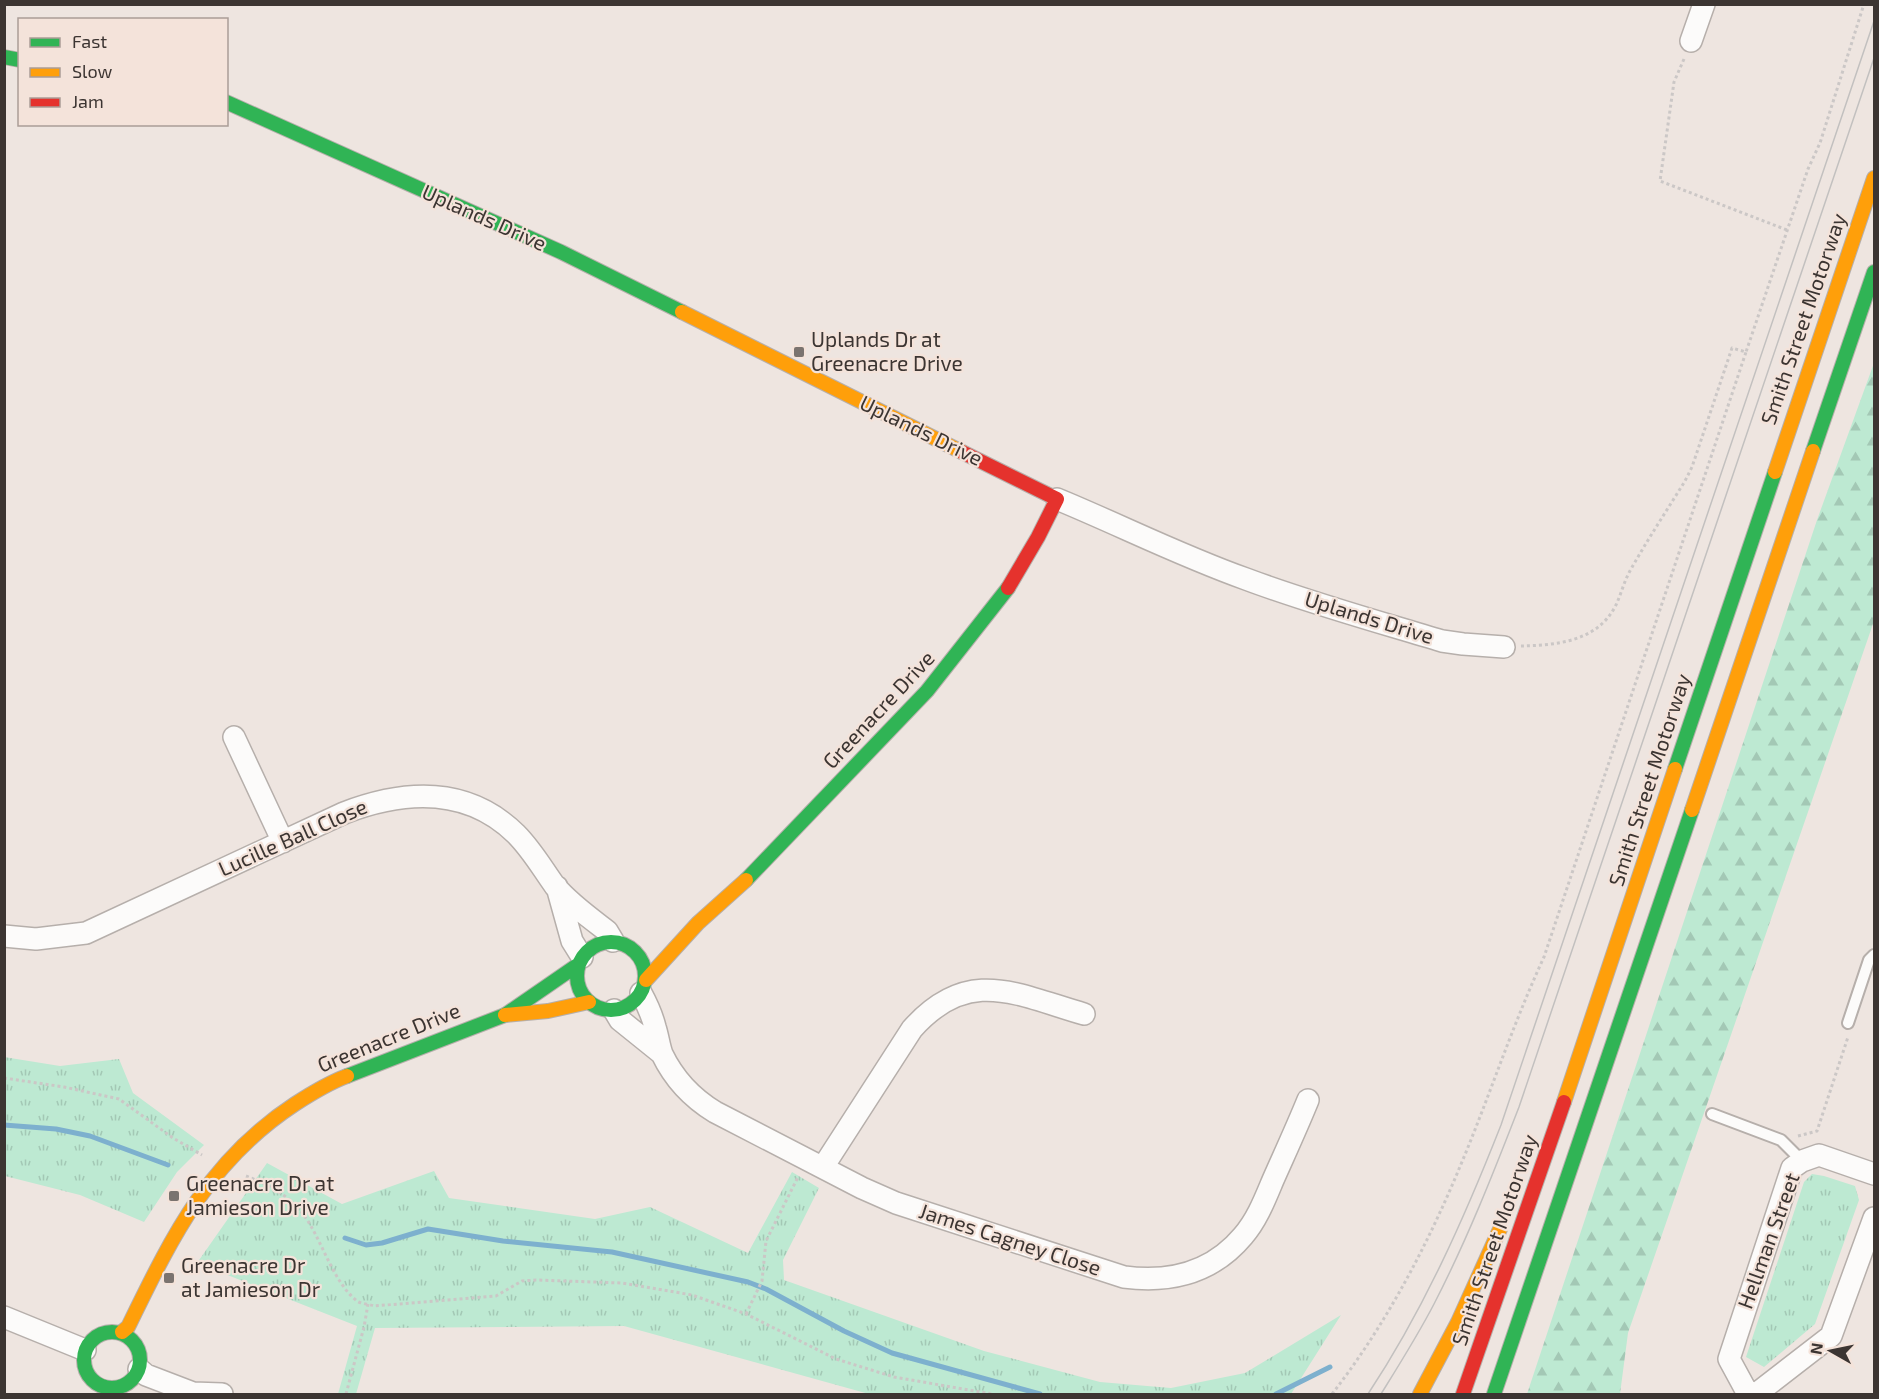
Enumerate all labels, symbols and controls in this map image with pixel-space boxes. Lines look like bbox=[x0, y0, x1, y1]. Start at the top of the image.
legend bbox=[18, 18, 228, 126]
text: Fast bbox=[72, 30, 107, 52]
text: Slow bbox=[72, 60, 113, 82]
text: Jam bbox=[72, 90, 104, 112]
street label: Uplands Drive bbox=[419, 178, 551, 255]
street label: Smith Street Motorway bbox=[1755, 210, 1851, 427]
place label: Uplands Dr at Greenacre Drive bbox=[811, 326, 963, 375]
marker: Uplands Dr at Greenacre Drive bbox=[792, 345, 806, 359]
street label: Uplands Drive bbox=[856, 389, 987, 470]
street label: Uplands Drive bbox=[1302, 585, 1437, 648]
street label: Greenacre Drive bbox=[817, 645, 939, 773]
street label: Smith Street Motorway bbox=[1602, 670, 1695, 889]
street label: Lucille Ball Close bbox=[214, 793, 371, 881]
street label: Greenacre Drive bbox=[313, 997, 464, 1077]
street label: Smith Street Motorway bbox=[1446, 1131, 1542, 1348]
street label: Hellman Street bbox=[1731, 1169, 1804, 1312]
place label: Greenacre Dr at Jamieson Drive bbox=[186, 1170, 334, 1219]
marker: Greenacre Dr at Jamieson Drive bbox=[167, 1189, 181, 1203]
street label: James Cagney Close bbox=[916, 1197, 1105, 1280]
place label: Greenacre Dr at Jamieson Dr bbox=[181, 1252, 321, 1301]
marker: Greenacre Dr at Jamieson Dr bbox=[162, 1271, 176, 1285]
north arrow bbox=[1801, 1321, 1861, 1381]
text: N bbox=[1805, 1341, 1826, 1356]

